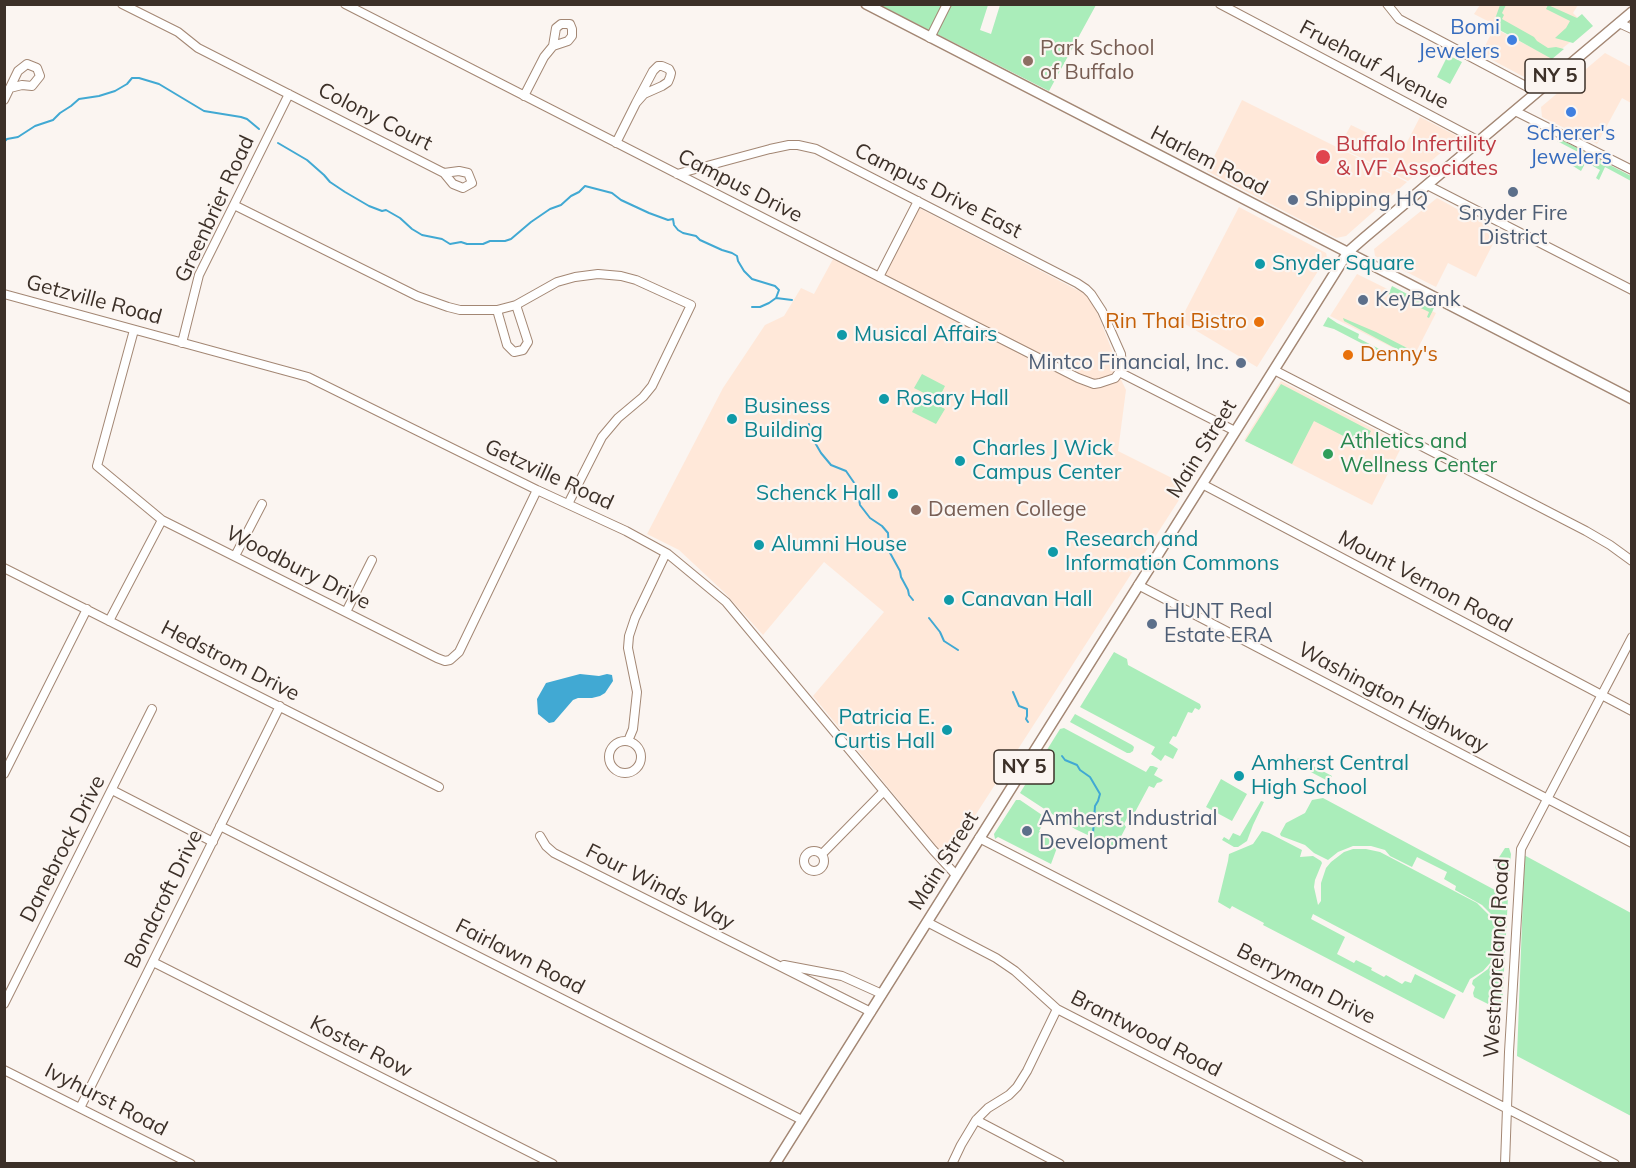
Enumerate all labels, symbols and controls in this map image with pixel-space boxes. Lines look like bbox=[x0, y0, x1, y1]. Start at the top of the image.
street label: Fruehauf Avenue bbox=[1295, 15, 1453, 115]
place label: Bomi Jewelers bbox=[1418, 15, 1500, 65]
marker: Bomi Jewelers bbox=[1505, 33, 1519, 47]
place label: Park School of Buffalo bbox=[1040, 36, 1154, 86]
marker: Park School of Buffalo bbox=[1021, 54, 1035, 68]
road number: NY 5 bbox=[1525, 59, 1585, 93]
street label: Colony Court bbox=[314, 77, 436, 157]
marker: Scherer's Jewelers bbox=[1564, 105, 1578, 119]
street label: Harlem Road bbox=[1146, 121, 1272, 201]
place label: Scherer's Jewelers bbox=[1527, 121, 1615, 171]
street label: Greenbrier Road bbox=[170, 132, 260, 286]
place label: Buffalo Infertility & IVF Associates bbox=[1336, 132, 1498, 182]
street label: Campus Drive East bbox=[850, 138, 1026, 244]
street label: Campus Drive bbox=[674, 144, 806, 228]
marker: Buffalo Infertility & IVF Associates bbox=[1314, 148, 1332, 166]
marker: Snyder Fire District bbox=[1506, 185, 1520, 199]
place label: Shipping HQ bbox=[1305, 187, 1428, 213]
marker: Shipping HQ bbox=[1286, 193, 1300, 207]
place label: Snyder Fire District bbox=[1458, 201, 1568, 251]
place label: Snyder Square bbox=[1272, 251, 1415, 277]
marker: Snyder Square bbox=[1253, 257, 1267, 271]
street label: Getzville Road bbox=[23, 270, 165, 330]
place label: KeyBank bbox=[1375, 287, 1461, 313]
marker: KeyBank bbox=[1356, 293, 1370, 307]
place label: Rin Thai Bistro bbox=[1105, 309, 1247, 335]
marker: Rin Thai Bistro bbox=[1252, 315, 1266, 329]
place label: Musical Affairs bbox=[854, 322, 998, 348]
marker: Musical Affairs bbox=[835, 328, 849, 342]
place label: Denny's bbox=[1360, 342, 1438, 368]
marker: Denny's bbox=[1341, 348, 1355, 362]
place label: Mintco Financial, Inc. bbox=[1028, 350, 1229, 376]
marker: Mintco Financial, Inc. bbox=[1234, 356, 1248, 370]
place label: Rosary Hall bbox=[896, 386, 1009, 412]
marker: Rosary Hall bbox=[877, 392, 891, 406]
place label: Business Building bbox=[744, 394, 830, 444]
street label: Main Street bbox=[1162, 395, 1242, 503]
marker: Business Building bbox=[725, 412, 739, 426]
place label: Athletics and Wellness Center bbox=[1340, 429, 1497, 479]
street label: Getzville Road bbox=[480, 434, 618, 516]
place label: Charles J Wick Campus Center bbox=[972, 436, 1121, 486]
marker: Athletics and Wellness Center bbox=[1321, 447, 1335, 461]
marker: Charles J Wick Campus Center bbox=[953, 454, 967, 468]
place label: Schenck Hall bbox=[756, 481, 881, 507]
marker: Schenck Hall bbox=[886, 487, 900, 501]
place label: Daemen College bbox=[928, 497, 1086, 523]
marker: Daemen College bbox=[909, 503, 923, 517]
street label: Woodbury Drive bbox=[221, 521, 375, 615]
street label: Mount Vernon Road bbox=[1334, 526, 1516, 638]
place label: Research and Information Commons bbox=[1065, 527, 1280, 577]
place label: Alumni House bbox=[771, 532, 907, 558]
marker: Alumni House bbox=[752, 538, 766, 552]
marker: Research and Information Commons bbox=[1046, 545, 1060, 559]
place label: Canavan Hall bbox=[961, 587, 1092, 613]
marker: Canavan Hall bbox=[942, 593, 956, 607]
place label: HUNT Real Estate ERA bbox=[1164, 599, 1273, 649]
street label: Hedstrom Drive bbox=[157, 615, 303, 707]
marker: HUNT Real Estate ERA bbox=[1145, 617, 1159, 631]
street label: Washington Highway bbox=[1293, 637, 1493, 759]
place label: Patricia E. Curtis Hall bbox=[834, 705, 935, 755]
marker: Patricia E. Curtis Hall bbox=[940, 723, 954, 737]
road number: NY 5 bbox=[994, 750, 1054, 784]
place label: Amherst Central High School bbox=[1251, 751, 1409, 801]
marker: Amherst Central High School bbox=[1232, 769, 1246, 783]
street label: Danebrock Drive bbox=[15, 771, 111, 927]
place label: Amherst Industrial Development bbox=[1039, 806, 1218, 856]
street label: Main Street bbox=[904, 807, 984, 915]
marker: Amherst Industrial Development bbox=[1020, 824, 1034, 838]
street label: Bondcroft Drive bbox=[120, 826, 208, 972]
street label: Four Winds Way bbox=[581, 839, 739, 935]
street label: Westmoreland Road bbox=[1479, 857, 1515, 1059]
street label: Fairlawn Road bbox=[451, 914, 589, 1000]
street label: Berryman Drive bbox=[1232, 938, 1380, 1030]
street label: Brantwood Road bbox=[1066, 985, 1226, 1083]
street label: Koster Row bbox=[306, 1010, 416, 1084]
street label: Ivyhurst Road bbox=[40, 1058, 172, 1142]

